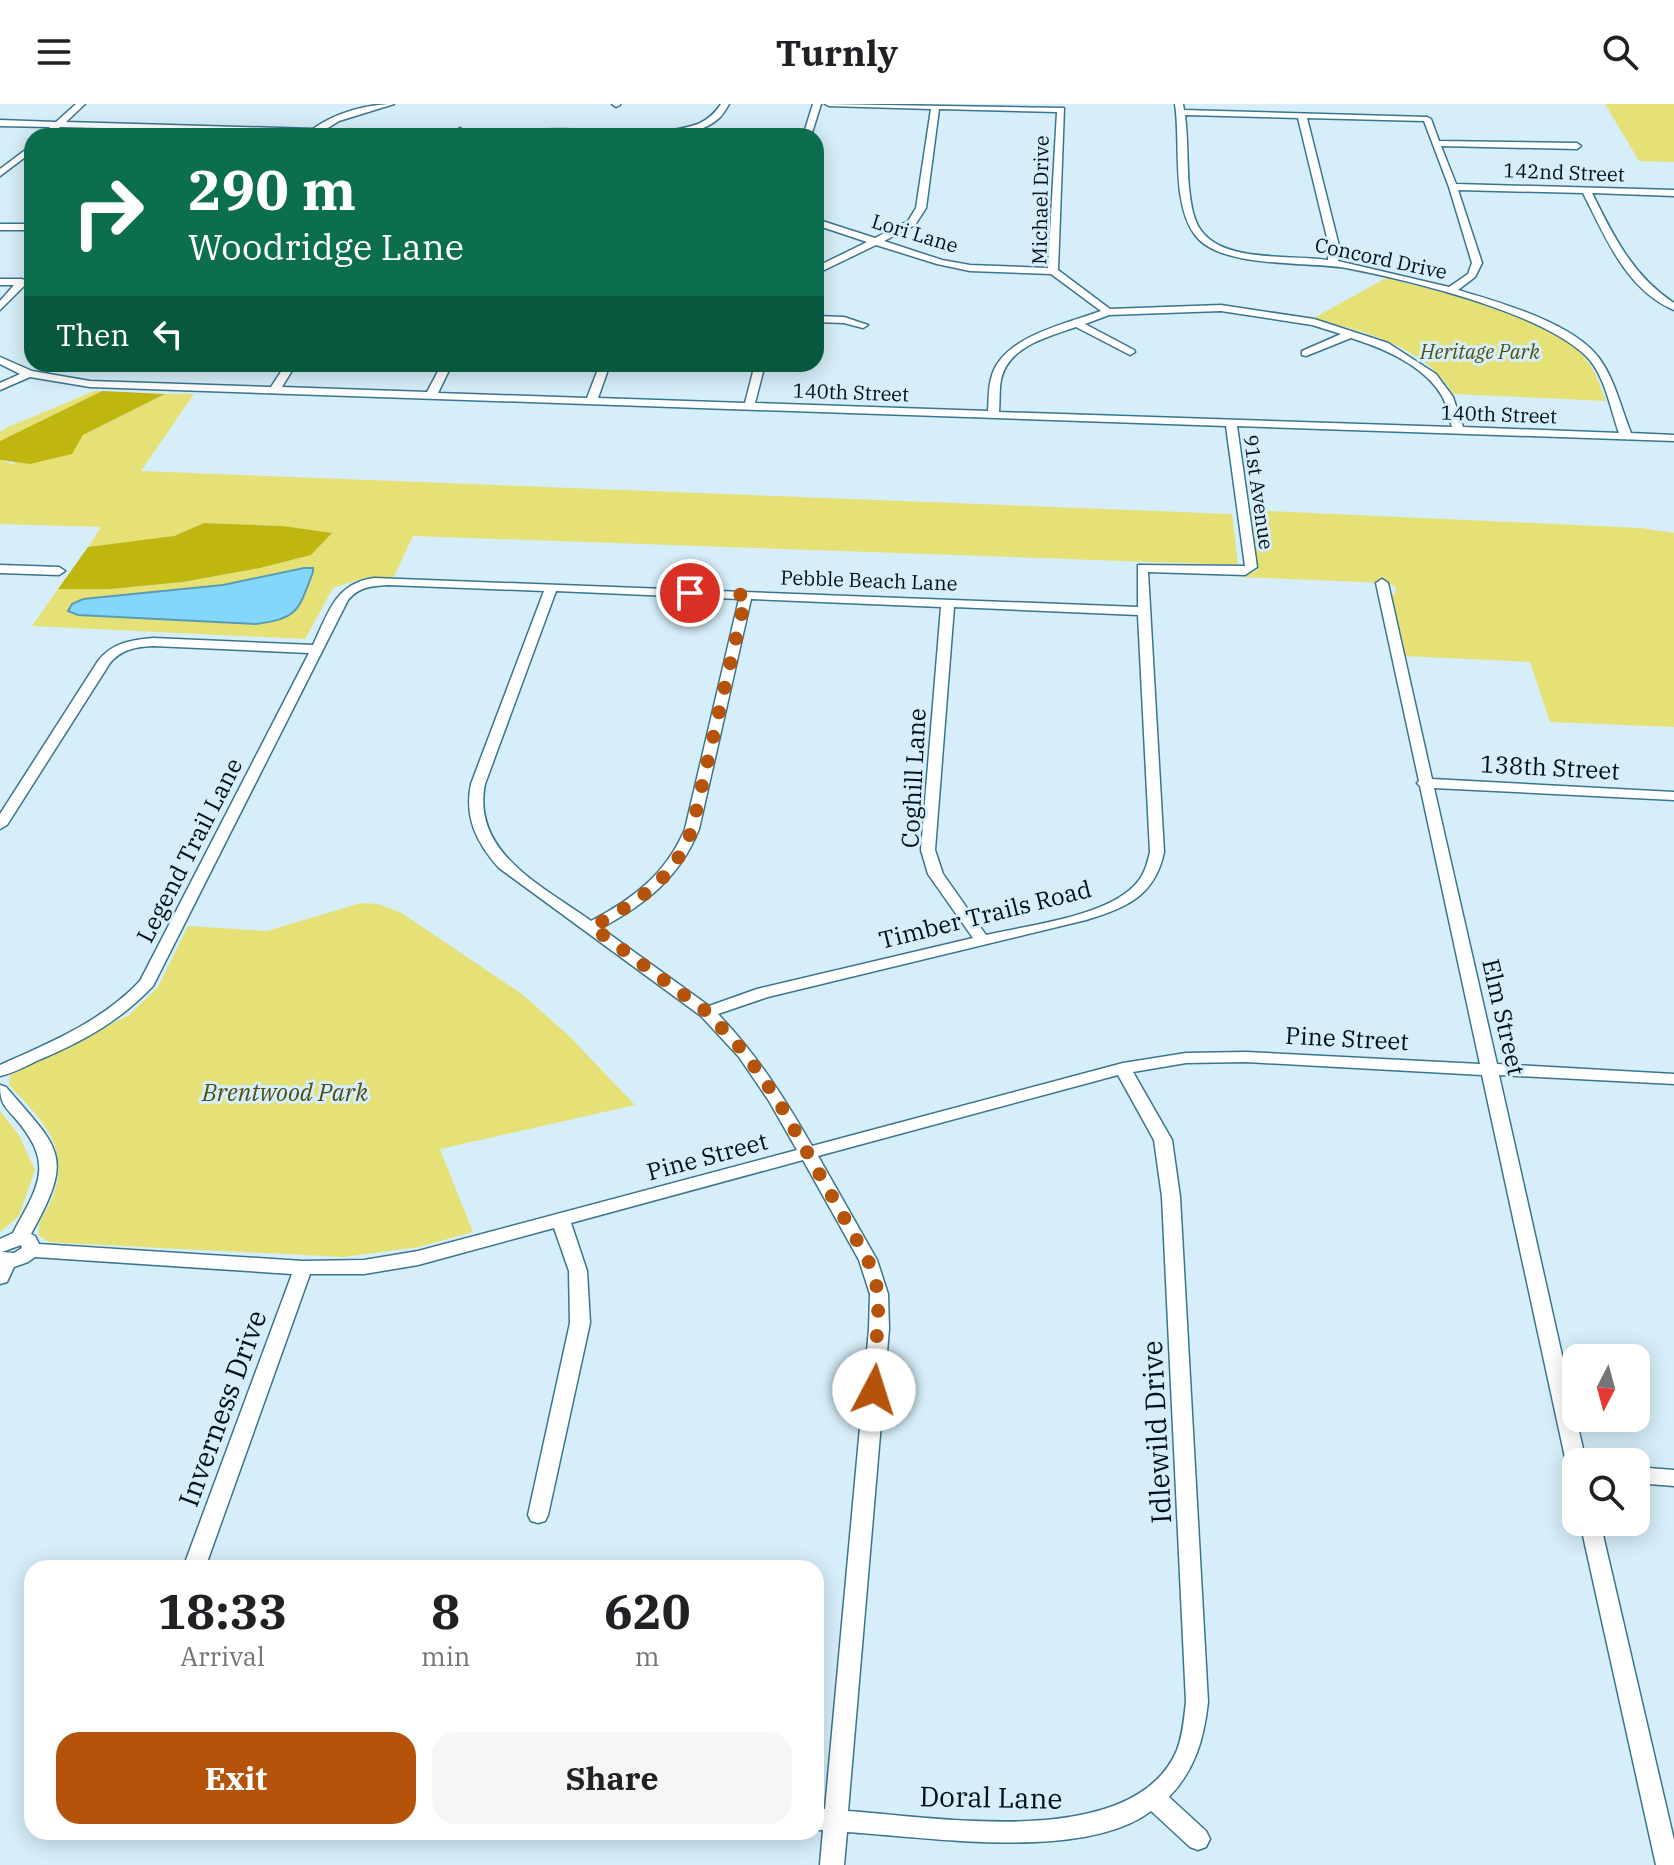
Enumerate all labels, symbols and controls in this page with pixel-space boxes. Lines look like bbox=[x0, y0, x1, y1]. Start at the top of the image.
text: Turnly bbox=[776, 29, 898, 76]
icon: menu bbox=[32, 30, 76, 74]
icon: search bbox=[1598, 30, 1642, 74]
street label: Michael Drive bbox=[1025, 135, 1055, 265]
text: 290 m bbox=[188, 153, 356, 225]
street label: 142nd Street bbox=[1503, 156, 1625, 188]
icon: right bbox=[56, 160, 160, 264]
street label: Lori Lane bbox=[868, 207, 962, 259]
text: Woodridge Lane bbox=[188, 223, 464, 270]
street label: Concord Drive bbox=[1312, 231, 1450, 285]
icon: left bbox=[146, 312, 190, 356]
text: Then bbox=[56, 315, 130, 354]
park label: Heritage Park bbox=[1419, 338, 1540, 365]
street label: 140th Street bbox=[792, 376, 910, 408]
street label: 140th Street bbox=[1440, 398, 1558, 430]
street label: 91st Avenue bbox=[1238, 433, 1280, 551]
pin bbox=[656, 559, 724, 627]
street label: Pebble Beach Lane bbox=[780, 563, 958, 597]
icon: arrive bbox=[668, 571, 712, 615]
street label: Coghill Lane bbox=[893, 707, 933, 849]
street label: 138th Street bbox=[1479, 747, 1621, 787]
street label: Legend Trail Lane bbox=[129, 752, 249, 948]
street label: Timber Trails Road bbox=[875, 872, 1095, 956]
street label: Elm Street bbox=[1475, 956, 1533, 1078]
street label: Pine Street bbox=[1284, 1019, 1410, 1057]
park label: Brentwood Park bbox=[201, 1076, 368, 1108]
street label: Pine Street bbox=[643, 1125, 771, 1187]
street label: Inverness Drive bbox=[169, 1305, 275, 1511]
street label: Idlewild Drive bbox=[1133, 1340, 1179, 1524]
north arrow bbox=[1562, 1344, 1650, 1432]
map controls bbox=[1562, 1344, 1650, 1536]
position arrow bbox=[832, 1348, 916, 1432]
button: search bbox=[1562, 1448, 1650, 1536]
text: 18:33 bbox=[158, 1580, 287, 1642]
text: 8 bbox=[431, 1580, 460, 1642]
text: 620 bbox=[604, 1580, 690, 1642]
text: Arrival bbox=[180, 1639, 265, 1673]
text: min bbox=[421, 1639, 470, 1673]
text: m bbox=[635, 1639, 660, 1673]
button: Exit bbox=[56, 1732, 416, 1824]
button: Share bbox=[432, 1732, 792, 1824]
street label: Doral Lane bbox=[919, 1777, 1063, 1817]

